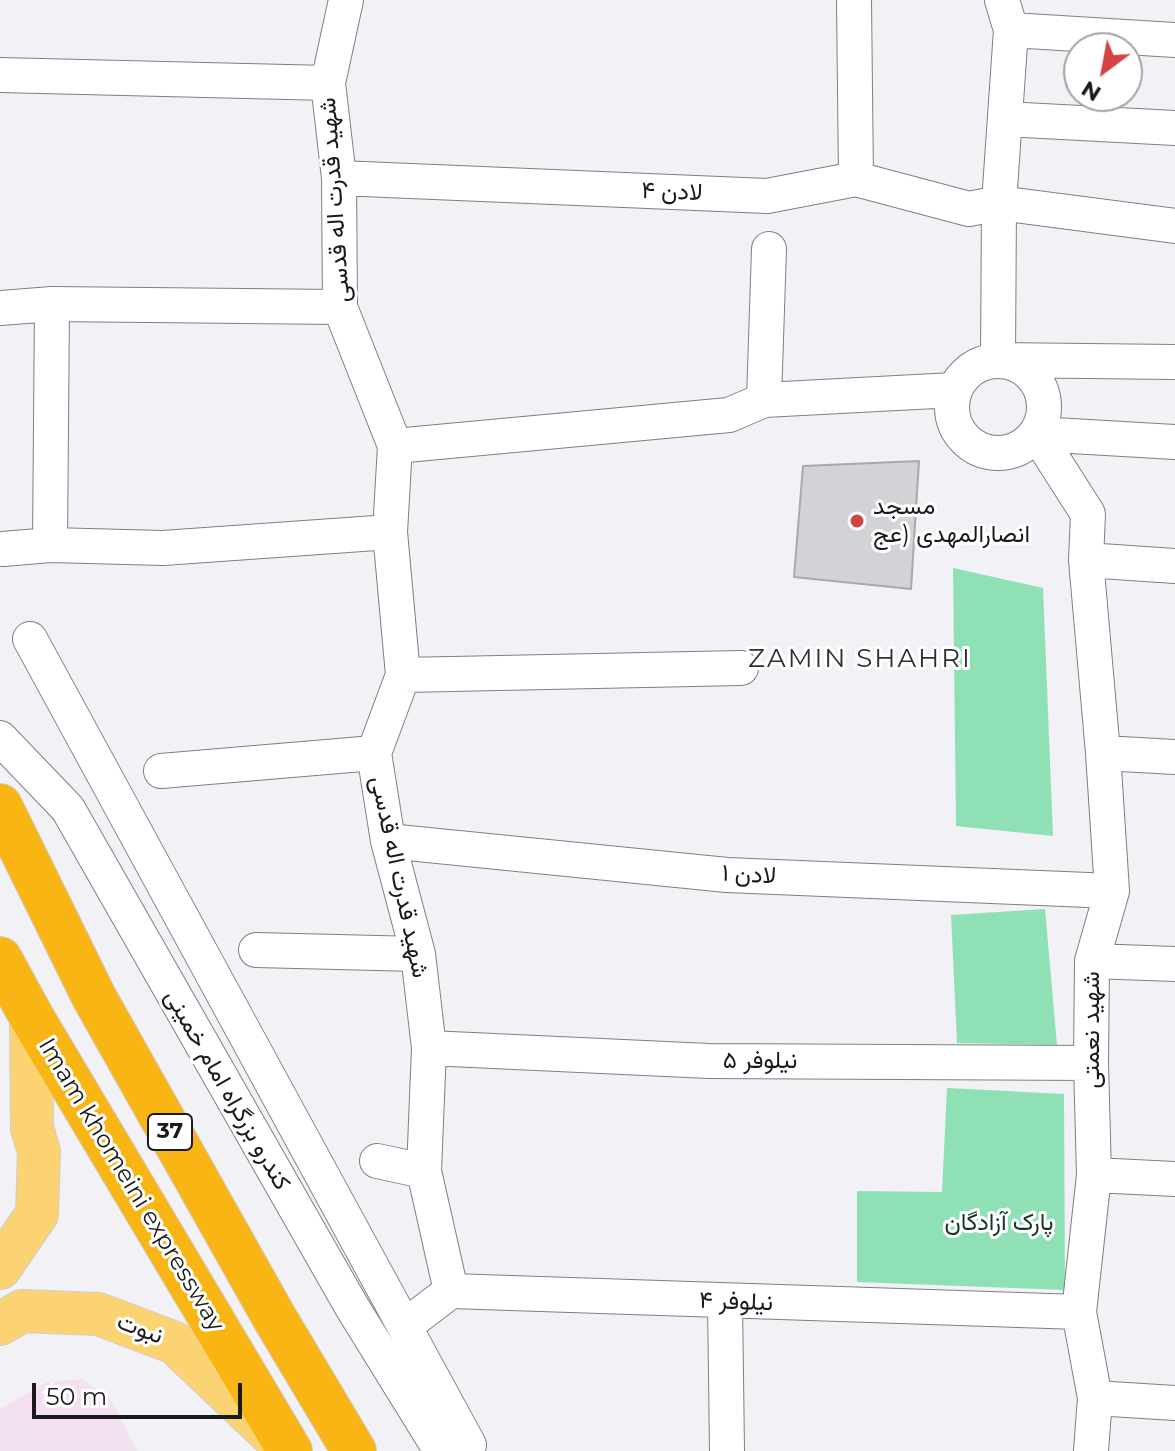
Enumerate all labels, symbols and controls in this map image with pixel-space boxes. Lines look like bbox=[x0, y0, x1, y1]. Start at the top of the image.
north arrow bbox=[1063, 32, 1143, 112]
text: N bbox=[1076, 75, 1106, 107]
street label: شهید قدرت اله قدسی bbox=[313, 97, 357, 303]
street label: لادن ۴ bbox=[641, 177, 703, 207]
place label: مسجد انصارالمهدی (عج bbox=[873, 493, 1030, 549]
marker: مسجد انصارالمهدی (عج bbox=[848, 512, 866, 530]
district label: ZAMIN SHAHRI bbox=[748, 643, 972, 675]
street label: شهید قدرت اله قدسی bbox=[364, 774, 434, 980]
street label: لادن ۱ bbox=[721, 859, 777, 891]
street label: شهید نعمتی bbox=[1078, 971, 1106, 1089]
street label: کندرو بزرگراه امام خمینی bbox=[158, 985, 296, 1195]
street label: Imam khomeini expressway bbox=[32, 1033, 230, 1337]
street label: نیلوفر ۵ bbox=[723, 1047, 797, 1075]
road number: 37 bbox=[148, 1114, 192, 1150]
park label: پارک آزادگان bbox=[944, 1209, 1054, 1237]
street label: نیلوفر ۴ bbox=[698, 1286, 774, 1318]
street label: نبوت bbox=[113, 1307, 167, 1351]
scale bar bbox=[36, 1367, 246, 1417]
text: 50 m bbox=[46, 1382, 107, 1411]

